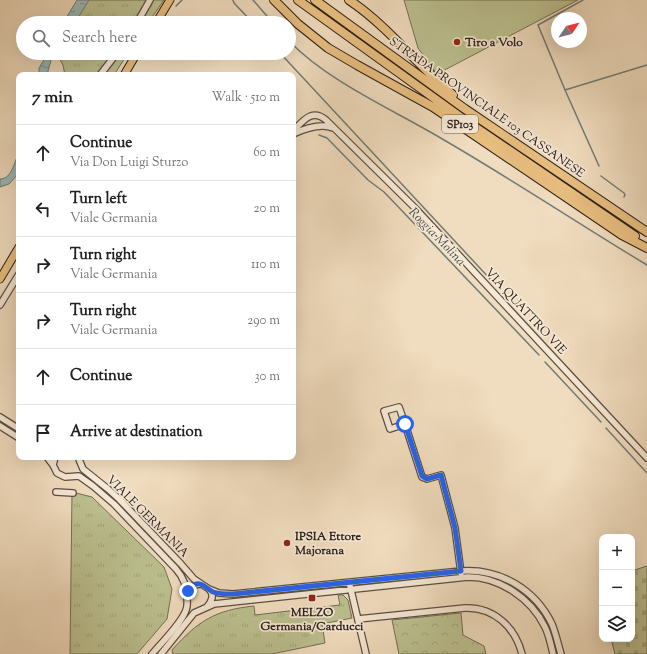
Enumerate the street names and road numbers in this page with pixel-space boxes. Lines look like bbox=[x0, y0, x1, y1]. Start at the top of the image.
street label: STRADA PROVINCIALE 103 CASSANESE bbox=[385, 33, 588, 183]
road number: SP103 bbox=[442, 115, 478, 133]
street label: VIA QUATTRO VIE bbox=[480, 264, 571, 360]
street label: VIALE GERMANIA bbox=[102, 471, 193, 562]

